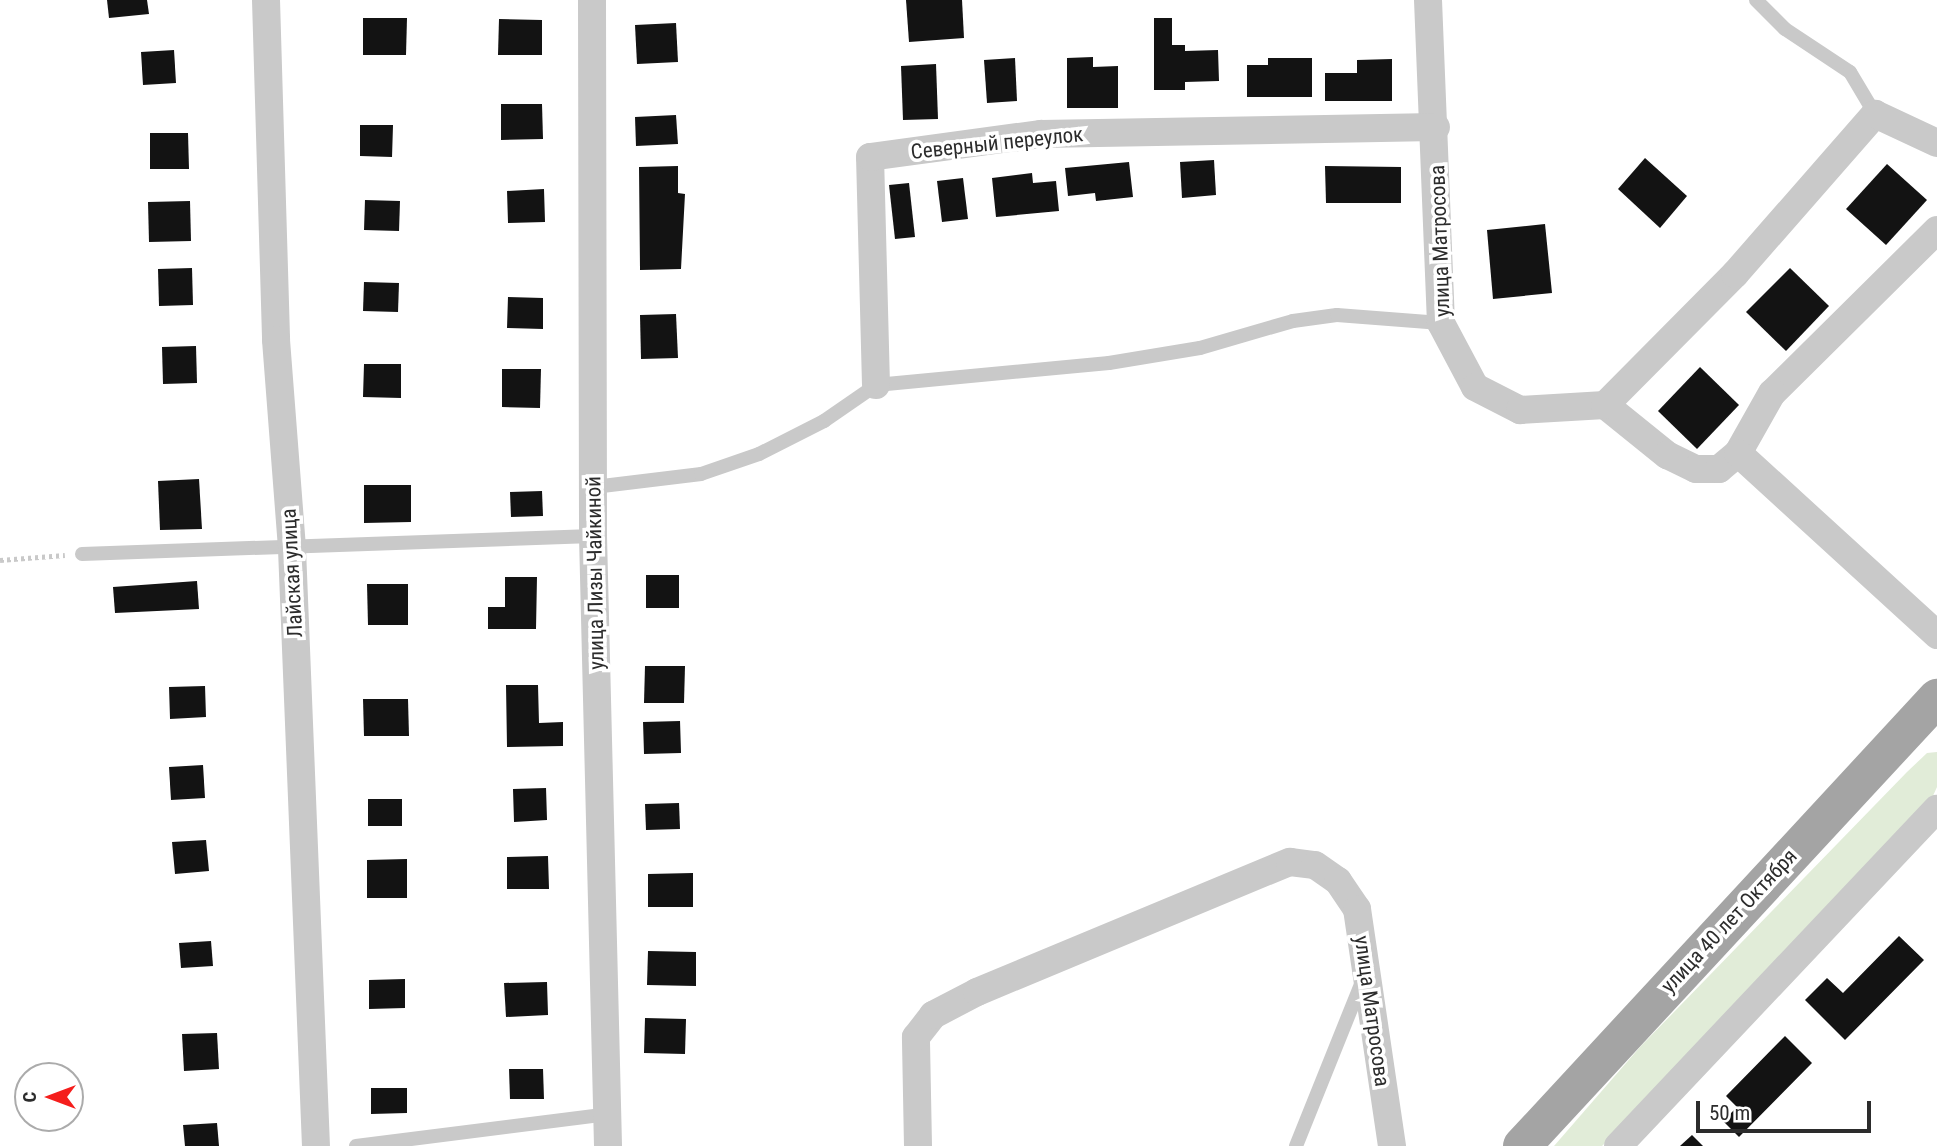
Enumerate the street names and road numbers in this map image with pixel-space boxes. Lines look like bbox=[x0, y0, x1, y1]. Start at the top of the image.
street label: Северный переулок bbox=[910, 121, 1084, 165]
street label: улица Матросова bbox=[1425, 165, 1455, 317]
street label: улица Лизы Чайкиной bbox=[581, 476, 609, 670]
street label: Лайская улица bbox=[276, 508, 308, 638]
street label: улица 40 лет Октября bbox=[1656, 844, 1802, 998]
street label: улица Матросова bbox=[1349, 934, 1395, 1088]

